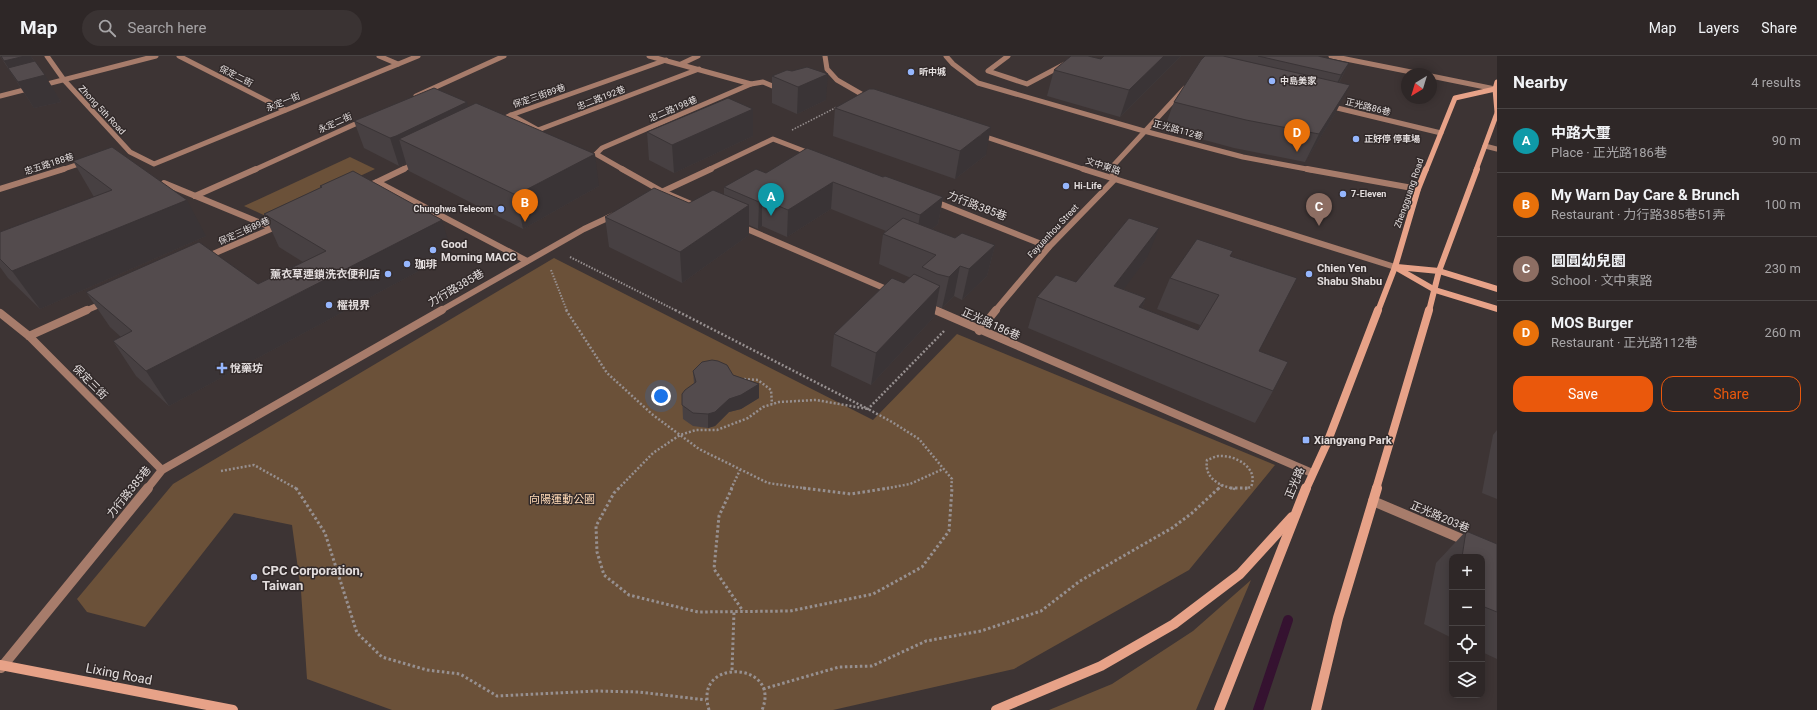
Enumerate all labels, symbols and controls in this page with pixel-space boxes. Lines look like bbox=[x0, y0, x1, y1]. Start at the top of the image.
search box bbox=[82, 10, 362, 46]
text: Map bbox=[20, 16, 58, 39]
icon: search bbox=[96, 17, 118, 39]
text: Search here bbox=[128, 19, 206, 37]
text: Map bbox=[1649, 20, 1676, 36]
text: Layers bbox=[1698, 20, 1739, 36]
text: Share bbox=[1761, 20, 1797, 36]
street label: 保定二街 bbox=[218, 63, 254, 89]
place label: 昕中城 bbox=[919, 66, 946, 77]
marker: 昕中城 bbox=[906, 67, 916, 77]
north arrow bbox=[1401, 68, 1437, 104]
text: Nearby bbox=[1513, 72, 1568, 92]
text: 4 results bbox=[1751, 75, 1801, 90]
marker: 中島美家 bbox=[1267, 76, 1277, 86]
place label: 中島美家 bbox=[1280, 76, 1317, 86]
street label: 保定三街89巷 bbox=[511, 82, 567, 110]
street label: Zhong 5th Road bbox=[77, 83, 127, 137]
street label: 忠二路192巷 bbox=[575, 84, 627, 112]
street label: 永定一街 bbox=[264, 91, 302, 113]
street label: 忠二路198巷 bbox=[647, 94, 699, 124]
street label: 正光路86巷 bbox=[1344, 97, 1392, 117]
street label: 永定二街 bbox=[317, 111, 353, 135]
street label: 正光路112巷 bbox=[1152, 119, 1204, 141]
pin: D bbox=[1284, 119, 1310, 152]
text: 中路大璽 bbox=[1551, 124, 1611, 142]
place label: 正好停 停車場 bbox=[1364, 133, 1420, 144]
text: A bbox=[1522, 133, 1530, 148]
text: 90 m bbox=[1772, 133, 1801, 148]
marker: 正好停 停車場 bbox=[1351, 134, 1361, 144]
text: Place · 正光路186巷 bbox=[1551, 145, 1667, 160]
street label: 忠五路188巷 bbox=[23, 151, 75, 177]
street label: 文中東路 bbox=[1084, 156, 1122, 176]
street label: Zhengguang Road bbox=[1392, 157, 1426, 229]
marker: Hi-Life bbox=[1061, 181, 1071, 191]
place label: Hi-Life bbox=[1074, 181, 1102, 191]
pin: A bbox=[758, 183, 784, 216]
text: My Warn Day Care & Brunch bbox=[1551, 186, 1740, 204]
pin: B bbox=[512, 189, 538, 222]
street label: 力行路385巷 bbox=[945, 189, 1009, 223]
marker: 7-Eleven bbox=[1338, 189, 1348, 199]
place label: 7-Eleven bbox=[1351, 189, 1386, 199]
pin: C bbox=[1306, 193, 1332, 226]
text: B bbox=[1522, 197, 1530, 212]
text: 100 m bbox=[1764, 197, 1801, 212]
street label: Fayuanhou Street bbox=[1026, 202, 1080, 260]
place label: Chunghwa Telecom bbox=[414, 204, 493, 214]
marker: Chunghwa Telecom bbox=[496, 204, 506, 214]
text: Restaurant · 力行路385巷51弄 bbox=[1551, 207, 1725, 222]
street label: 保定三街89巷 bbox=[217, 215, 271, 247]
place label: Good Morning MACC bbox=[441, 238, 517, 264]
marker: Good Morning MACC bbox=[428, 245, 438, 255]
text: 圓圓幼兒園 bbox=[1551, 252, 1626, 270]
place label: 珈琲 bbox=[415, 258, 437, 271]
marker: 珈琲 bbox=[402, 259, 412, 269]
text: C bbox=[1522, 261, 1530, 276]
text: 230 m bbox=[1764, 261, 1801, 276]
place label: Chien Yen Shabu Shabu bbox=[1317, 262, 1382, 288]
street label: 力行路385巷 bbox=[426, 267, 486, 309]
place label: 薰衣草連鎖洗衣便利店 bbox=[270, 268, 380, 281]
marker: 薰衣草連鎖洗衣便利店 bbox=[383, 269, 393, 279]
marker: Chien Yen Shabu Shabu bbox=[1304, 269, 1314, 279]
text: School · 文中東路 bbox=[1551, 273, 1653, 288]
place label: 權視界 bbox=[337, 299, 370, 312]
marker: 權視界 bbox=[324, 300, 334, 310]
street label: 正光路186巷 bbox=[960, 305, 1022, 343]
text: MOS Burger bbox=[1551, 314, 1633, 332]
text: D bbox=[1522, 325, 1530, 340]
text: 260 m bbox=[1764, 325, 1801, 340]
text: Restaurant · 正光路112巷 bbox=[1551, 335, 1698, 350]
street label: 保定三街 bbox=[70, 362, 110, 402]
place label: 悅藥坊 bbox=[230, 362, 263, 375]
marker: 悅藥坊 bbox=[217, 363, 227, 373]
button: Save bbox=[1513, 376, 1653, 412]
button: Share bbox=[1661, 376, 1801, 412]
your location bbox=[651, 386, 671, 406]
place label: Xiangyang Park bbox=[1314, 434, 1392, 447]
marker: Xiangyang Park bbox=[1301, 435, 1311, 445]
street label: 力行路385巷 bbox=[104, 464, 154, 520]
street label: 正光路 bbox=[1283, 465, 1307, 501]
park label: 向陽運動公園 bbox=[529, 493, 595, 506]
street label: 正光路203巷 bbox=[1409, 499, 1471, 535]
map controls bbox=[1449, 554, 1485, 698]
button: + bbox=[1449, 554, 1485, 590]
place label: CPC Corporation, Taiwan bbox=[262, 563, 363, 593]
marker: CPC Corporation, Taiwan bbox=[249, 572, 259, 582]
button: − bbox=[1449, 590, 1485, 626]
button: locate bbox=[1449, 626, 1485, 662]
street label: Lixing Road bbox=[85, 660, 153, 688]
button: layers bbox=[1449, 662, 1485, 698]

